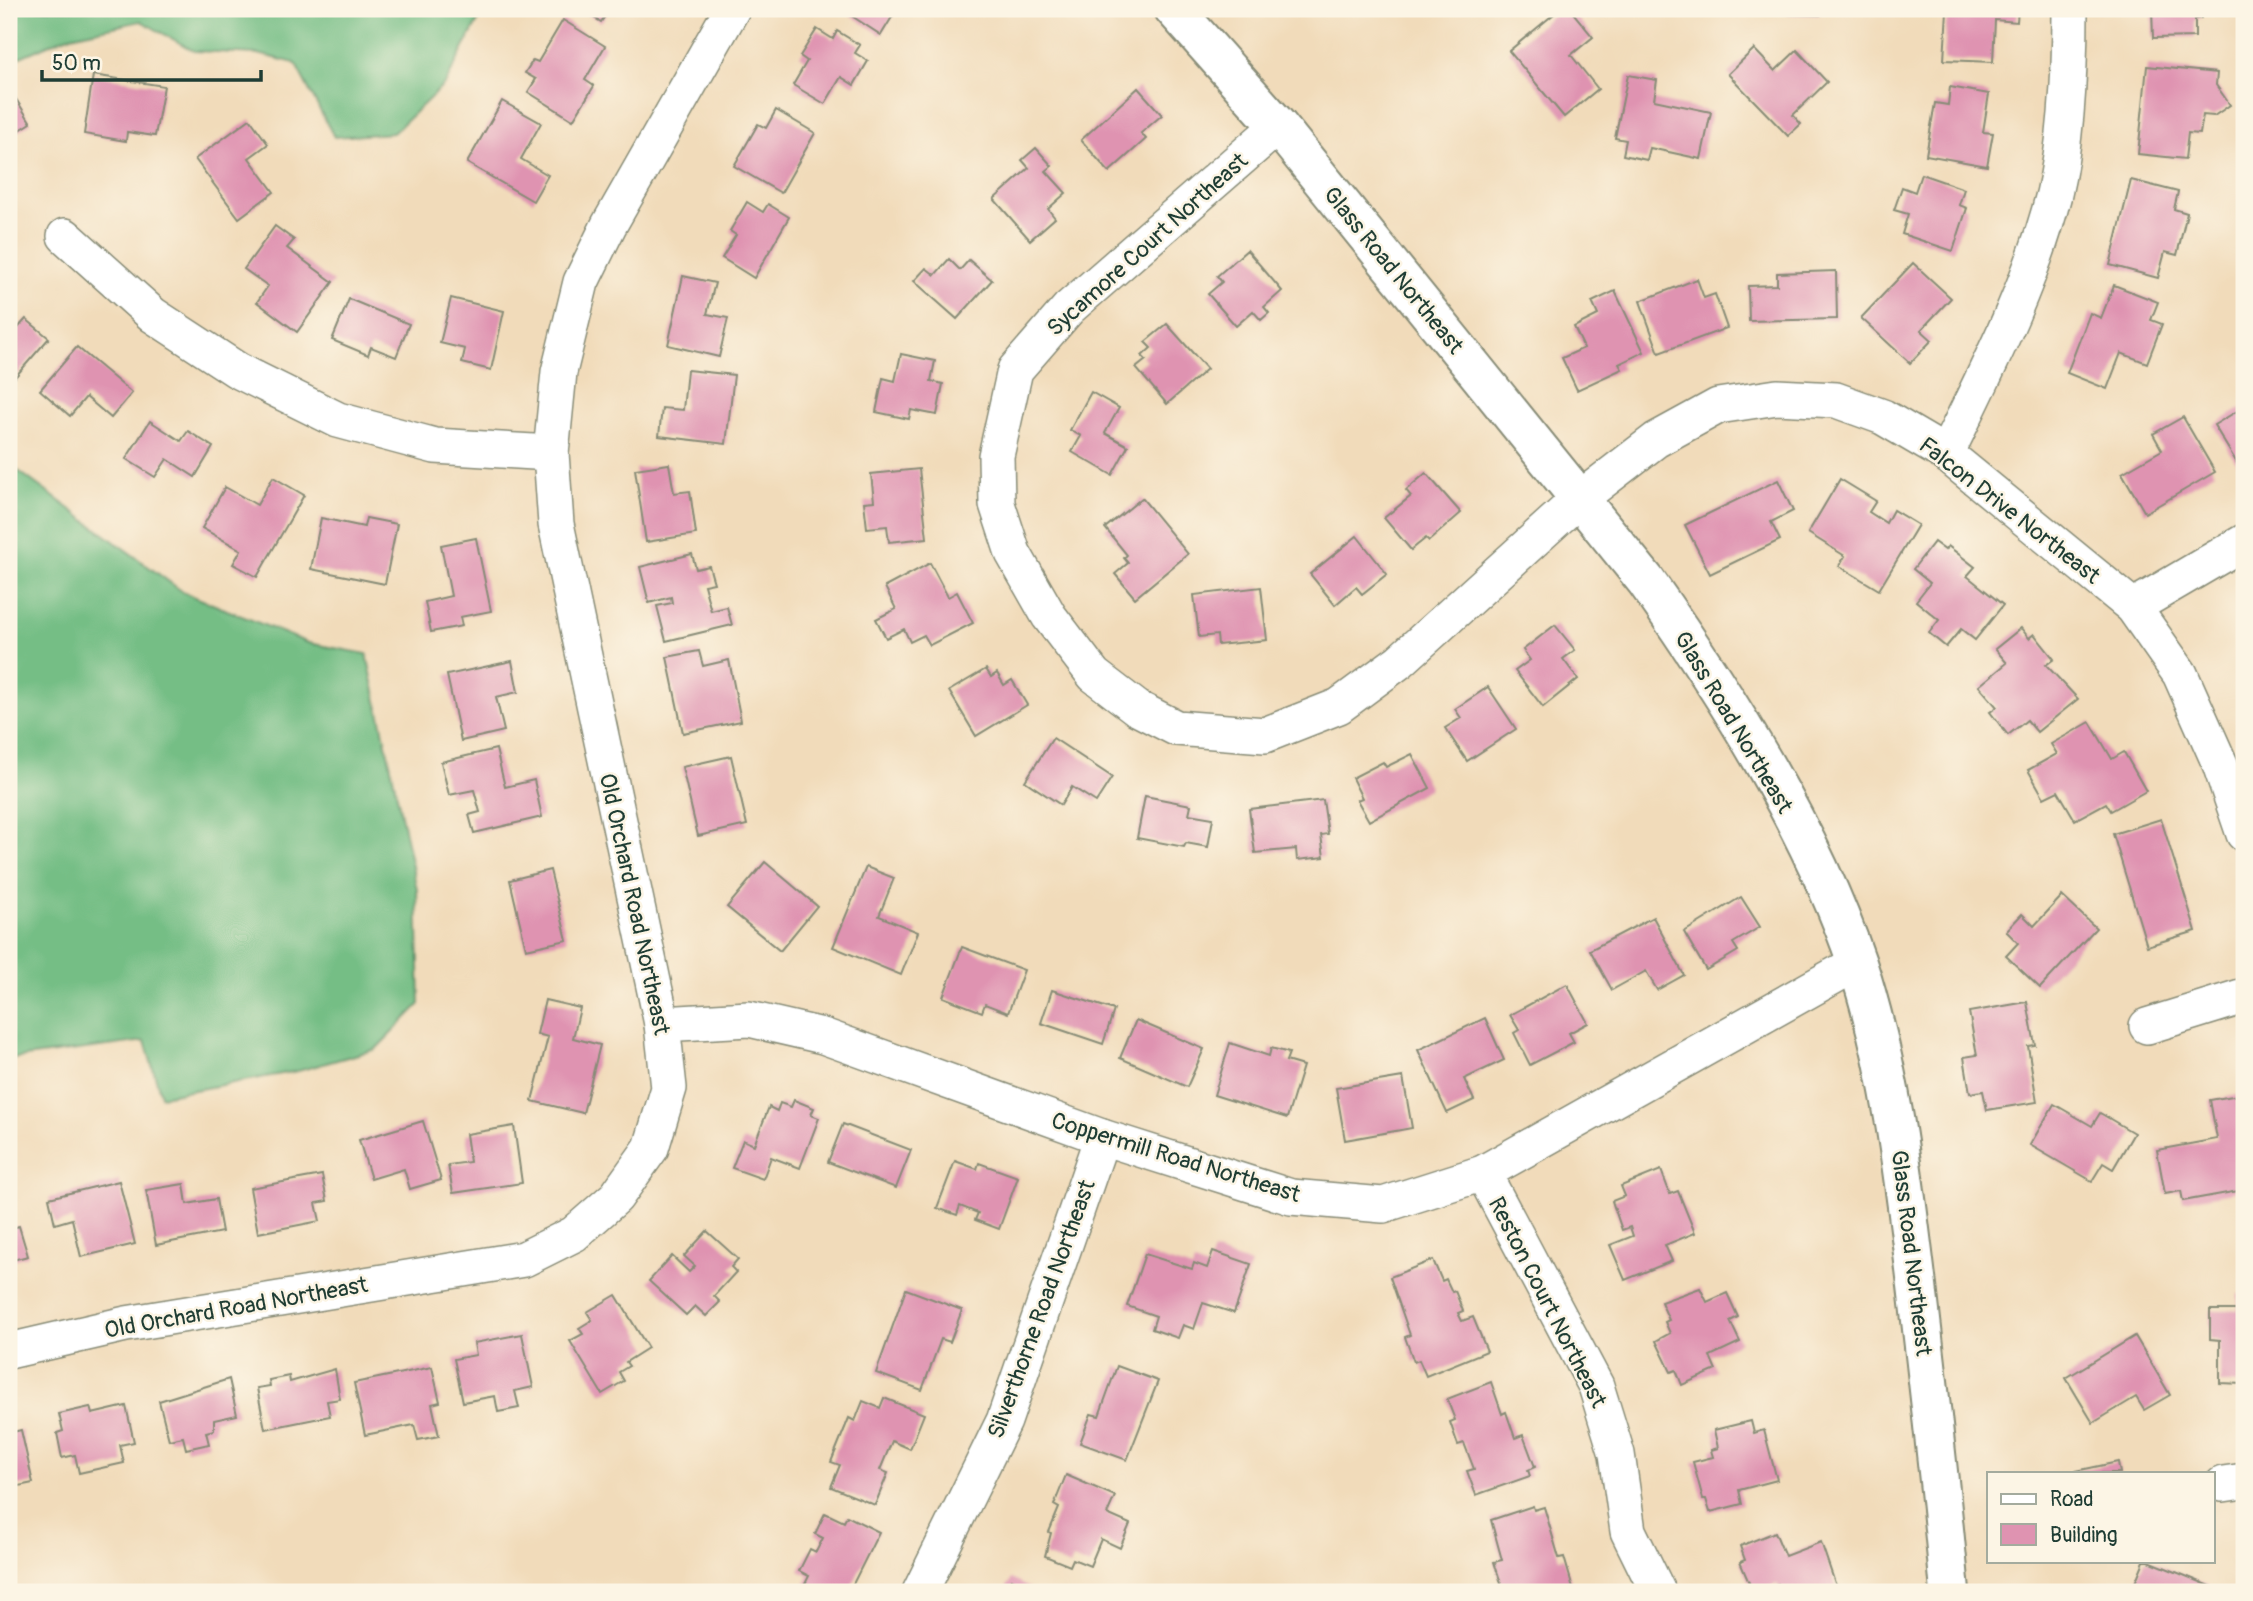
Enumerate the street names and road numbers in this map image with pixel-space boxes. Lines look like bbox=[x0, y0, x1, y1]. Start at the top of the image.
street label: Sycamore Court Northeast bbox=[1041, 146, 1254, 342]
street label: Glass Road Northeast bbox=[1317, 181, 1471, 360]
street label: Falcon Drive Northeast bbox=[1913, 431, 2107, 591]
street label: Glass Road Northeast bbox=[1668, 626, 1800, 819]
street label: Old Orchard Road Northeast bbox=[593, 771, 677, 1038]
street label: Coppermill Road Northeast bbox=[1048, 1106, 1305, 1209]
street label: Glass Road Northeast bbox=[1884, 1149, 1939, 1358]
street label: Silverthorne Road Northeast bbox=[981, 1175, 1102, 1443]
street label: Reston Court Northeast bbox=[1482, 1192, 1614, 1413]
street label: Old Orchard Road Northeast bbox=[102, 1270, 371, 1345]

